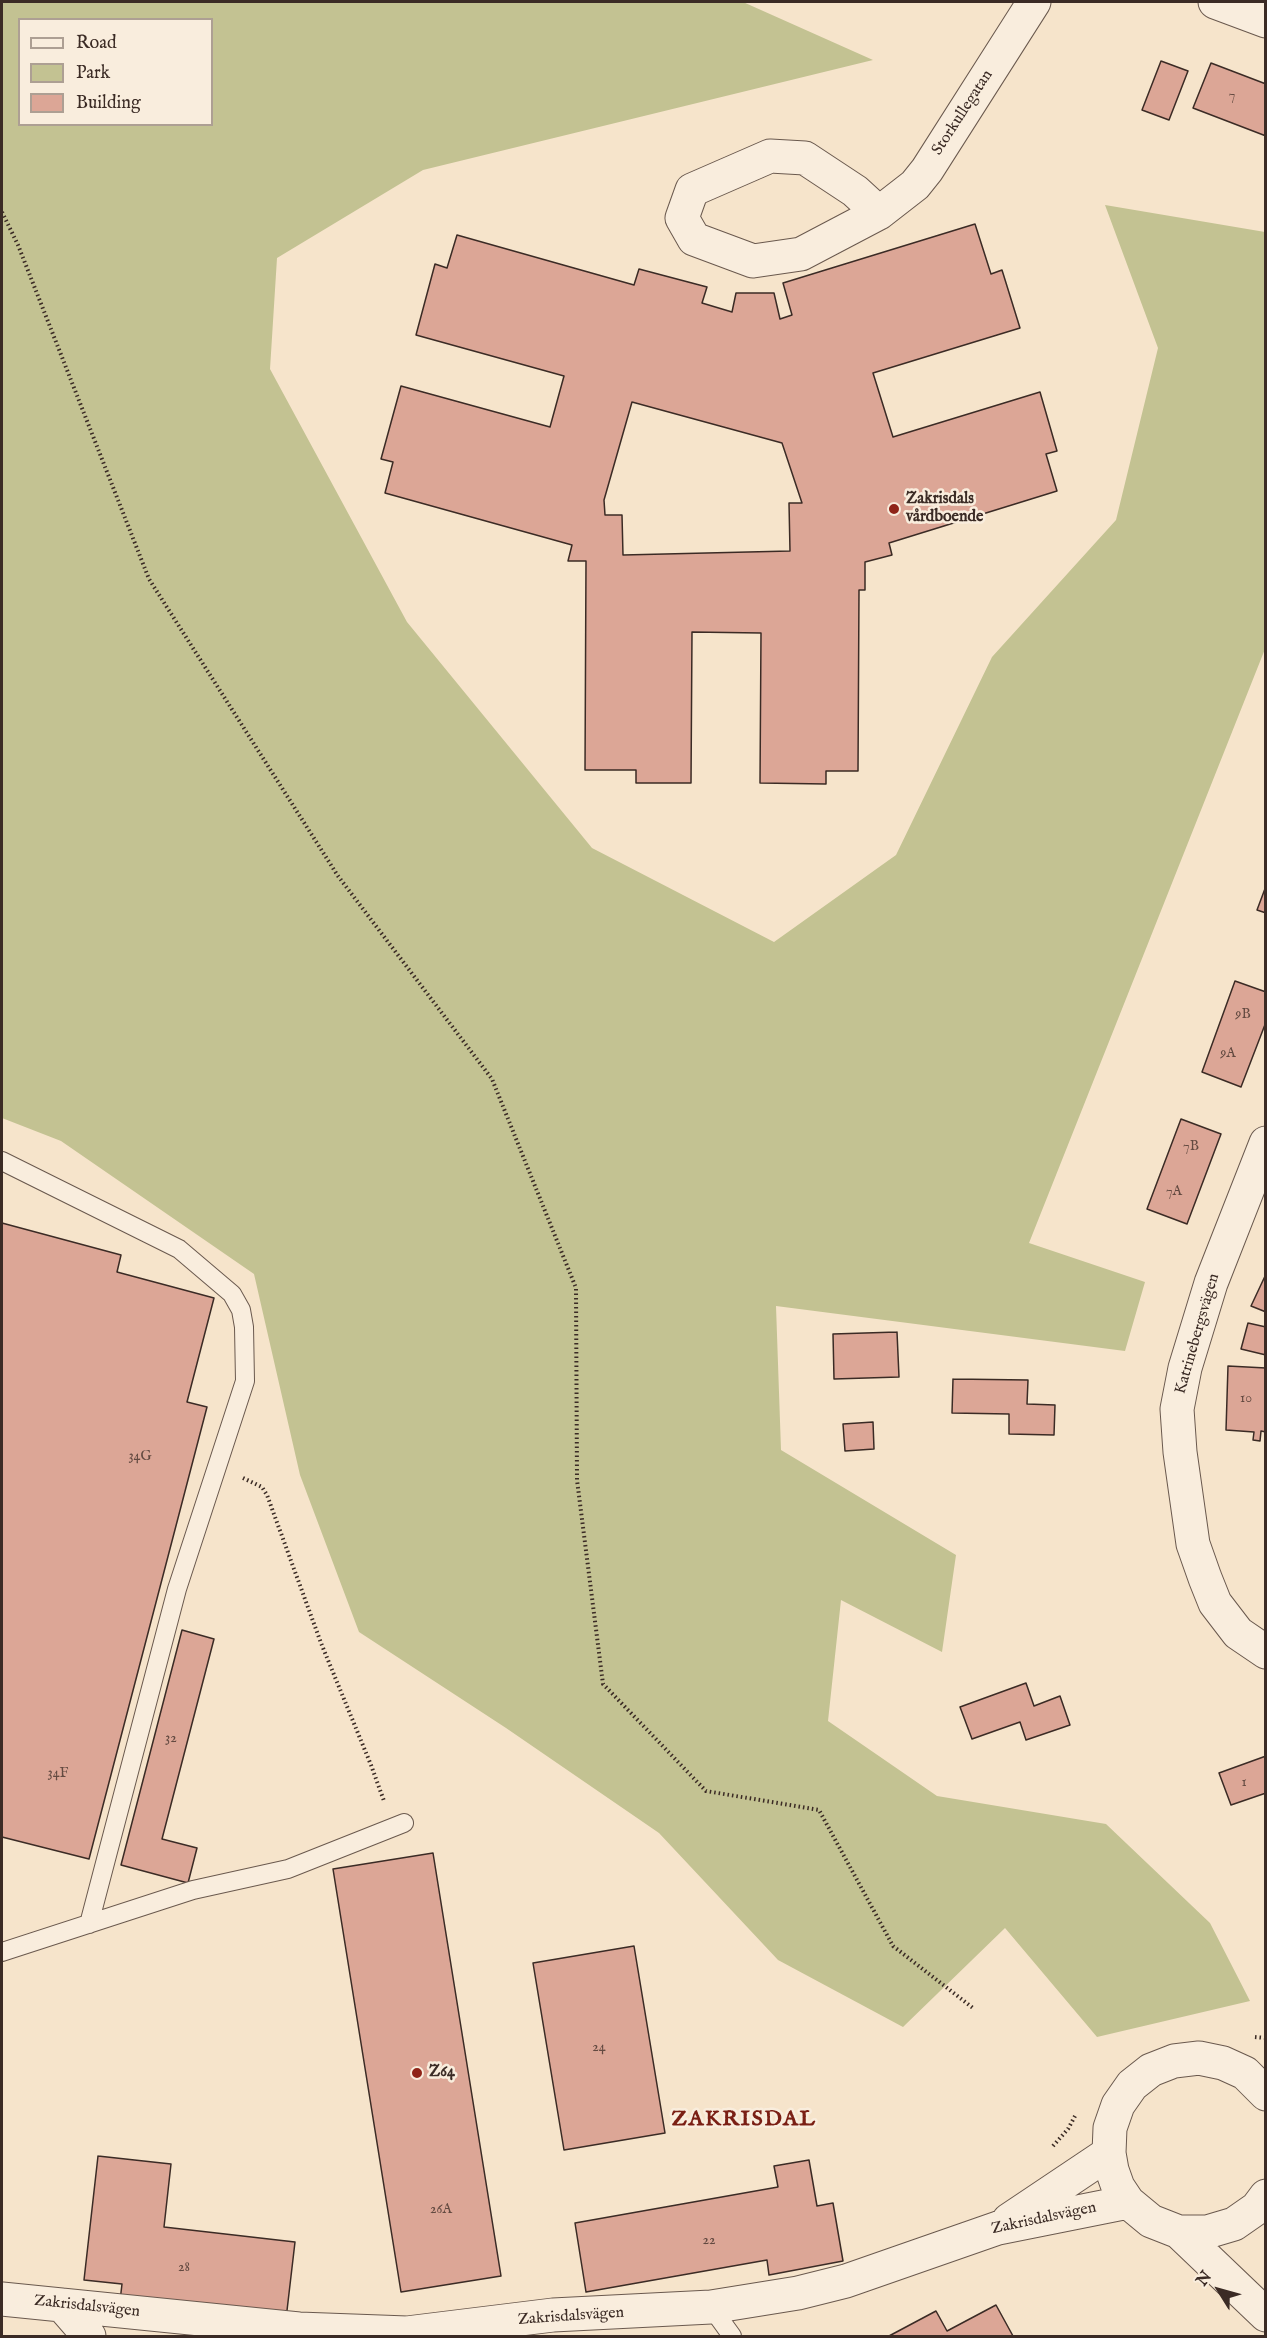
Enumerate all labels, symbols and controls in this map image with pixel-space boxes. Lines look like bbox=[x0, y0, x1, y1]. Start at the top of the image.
legend bbox=[18, 18, 213, 126]
text: Road bbox=[76, 32, 117, 55]
text: Park bbox=[76, 62, 110, 85]
street label: Storkullegatan bbox=[928, 67, 998, 159]
house number: 7 bbox=[1229, 88, 1235, 104]
text: Building bbox=[76, 92, 141, 115]
place label: Zakrisdals vårdboende bbox=[906, 490, 983, 528]
marker: Zakrisdals vårdboende bbox=[887, 502, 901, 516]
house number: 9B bbox=[1235, 1007, 1251, 1023]
house number: 9A bbox=[1220, 1046, 1236, 1062]
house number: 7B bbox=[1183, 1139, 1199, 1155]
house number: 7A bbox=[1166, 1184, 1182, 1200]
street label: Katrinebergsvägen bbox=[1172, 1271, 1224, 1397]
house number: 10 bbox=[1240, 1391, 1252, 1407]
house number: 34G bbox=[128, 1449, 152, 1465]
house number: 32 bbox=[165, 1731, 177, 1747]
house number: 34F bbox=[48, 1766, 68, 1782]
house number: 1 bbox=[1241, 1775, 1247, 1791]
house number: 24 bbox=[592, 2040, 606, 2056]
place label: Z64 bbox=[429, 2063, 455, 2083]
marker: Z64 bbox=[410, 2066, 424, 2080]
district label: ZAKRISDAL bbox=[672, 2107, 816, 2133]
street label: Zakrisdalsvägen bbox=[990, 2199, 1098, 2239]
house number: 26A bbox=[430, 2202, 452, 2218]
house number: 22 bbox=[702, 2233, 716, 2249]
house number: 28 bbox=[178, 2260, 190, 2276]
north arrow bbox=[1189, 2260, 1249, 2320]
text: N bbox=[1192, 2268, 1217, 2291]
street label: Zakrisdalsvägen bbox=[33, 2292, 141, 2322]
street label: Zakrisdalsvägen bbox=[517, 2304, 625, 2330]

